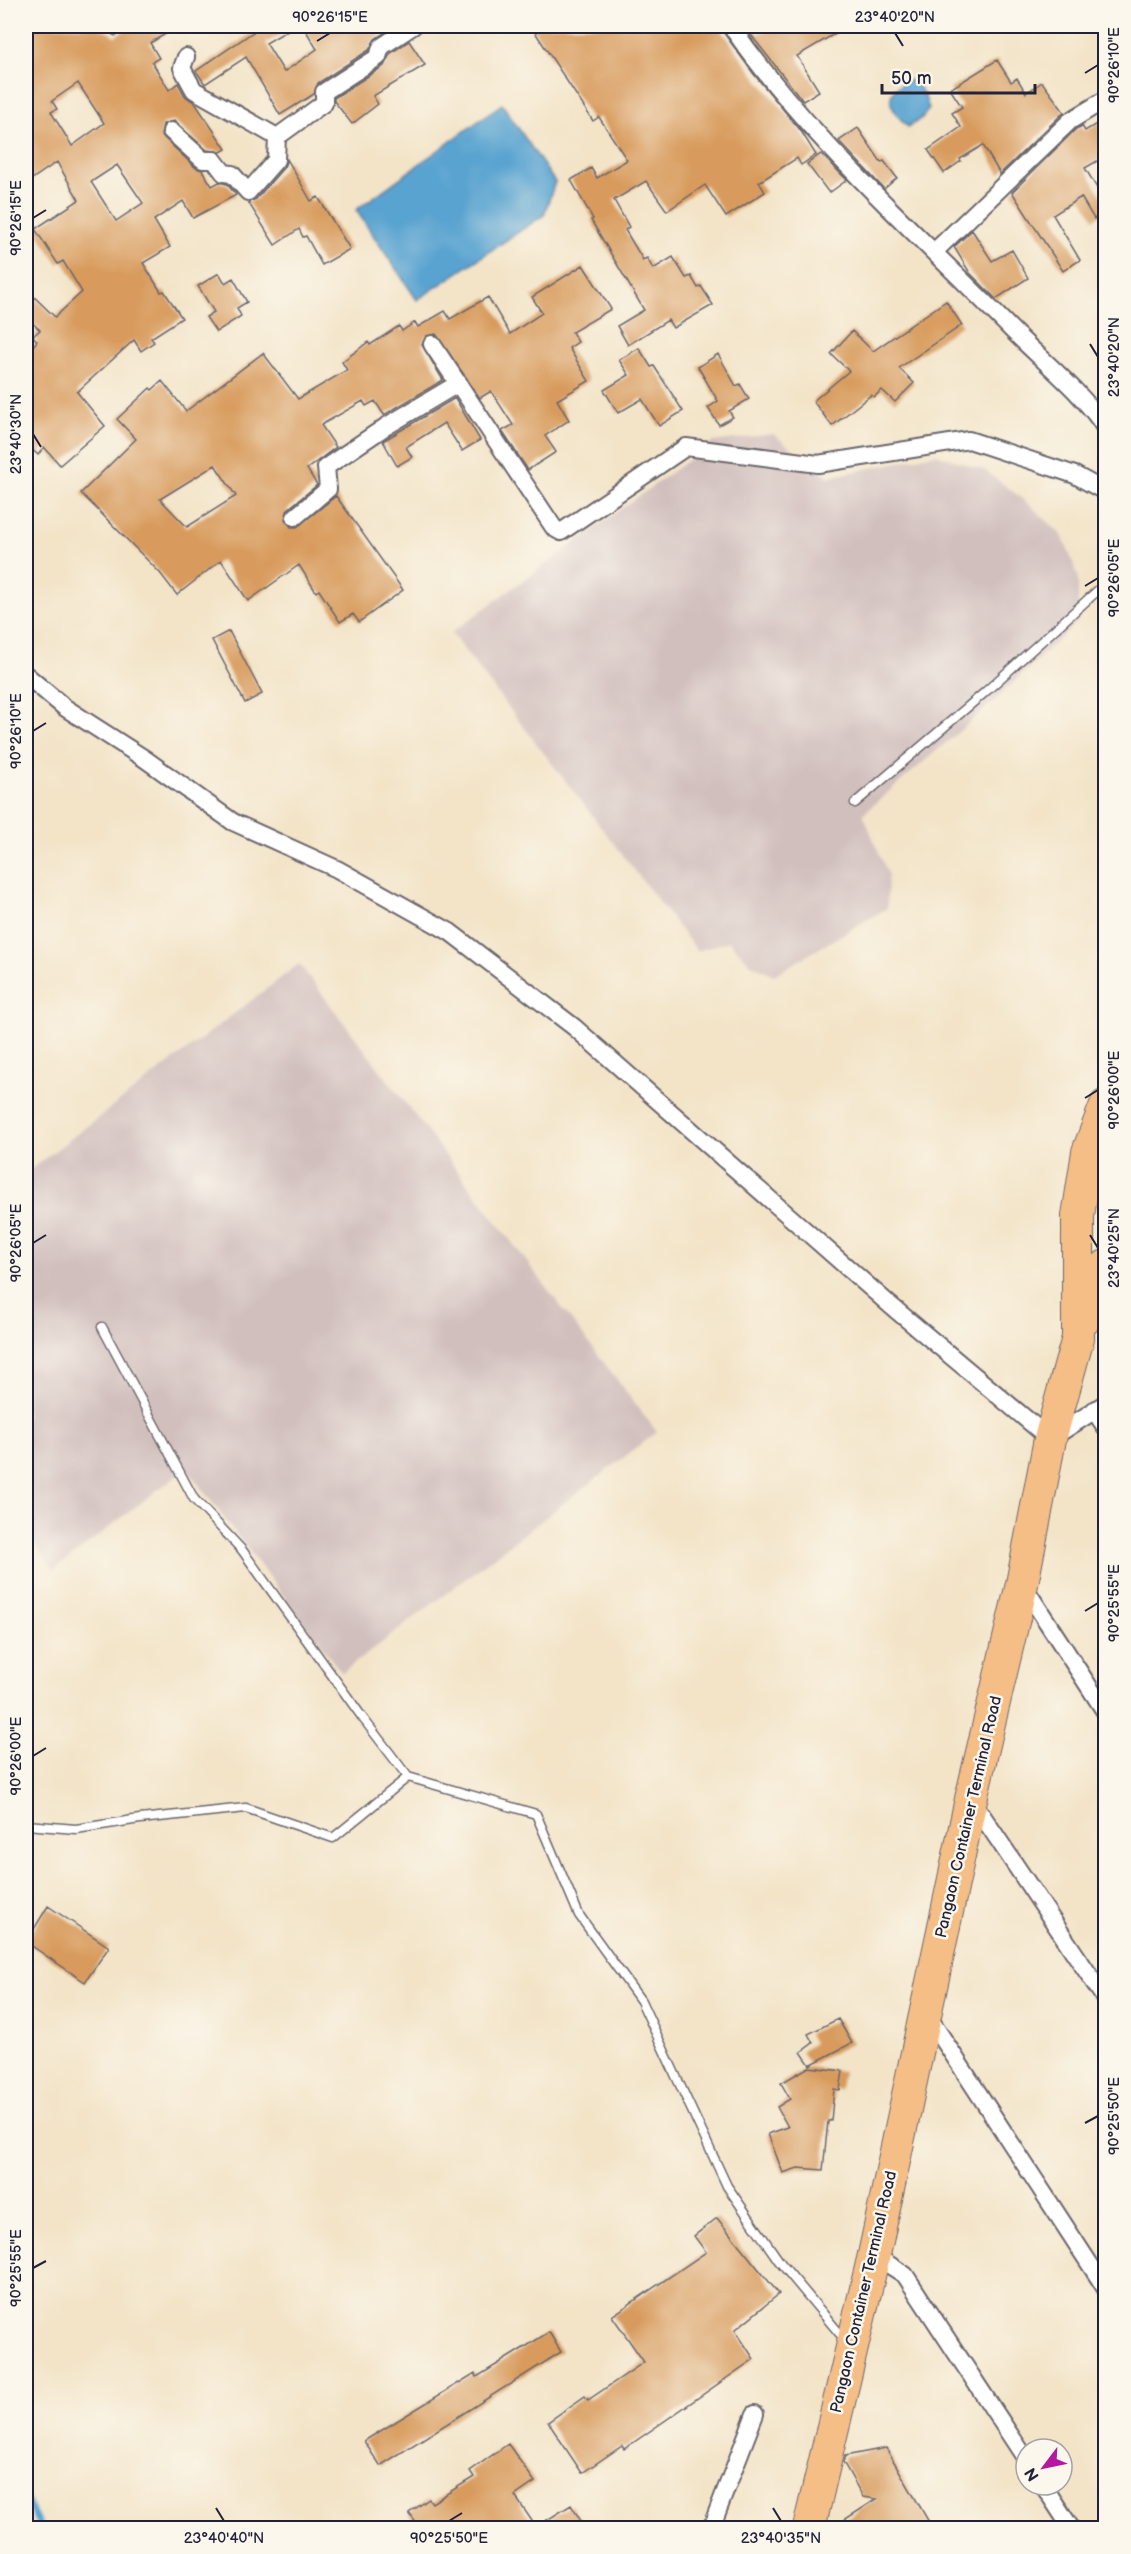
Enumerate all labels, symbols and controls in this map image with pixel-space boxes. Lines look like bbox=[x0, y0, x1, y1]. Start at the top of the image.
text: 90°26'15"E bbox=[292, 8, 368, 27]
text: 23°40'20"N bbox=[855, 8, 935, 27]
text: 90°26'10"E bbox=[1105, 27, 1124, 103]
scale bar bbox=[882, 57, 1035, 95]
text: 50 m bbox=[891, 68, 932, 89]
text: 90°26'15"E bbox=[7, 180, 26, 256]
text: 23°40'20"N bbox=[1105, 317, 1124, 397]
text: 23°40'30"N bbox=[7, 394, 26, 474]
text: 90°26'05"E bbox=[1105, 539, 1124, 617]
text: 90°26'10"E bbox=[7, 693, 26, 769]
text: 90°26'00"E bbox=[1105, 1050, 1124, 1129]
text: 90°26'05"E bbox=[7, 1204, 26, 1282]
text: 23°40'25"N bbox=[1105, 1208, 1124, 1288]
text: 90°25'55"E bbox=[1105, 1564, 1124, 1642]
street label: Pangaon Container Terminal Road bbox=[932, 1694, 1006, 1940]
text: 90°26'00"E bbox=[7, 1716, 26, 1795]
text: 90°25'50"E bbox=[1105, 2077, 1124, 2155]
street label: Pangaon Container Terminal Road bbox=[827, 2169, 901, 2415]
text: 90°25'55"E bbox=[7, 2229, 26, 2307]
north arrow bbox=[1014, 2437, 1074, 2497]
text: N bbox=[1021, 2464, 1044, 2484]
text: 23°40'40"N bbox=[184, 2529, 264, 2548]
text: 90°25'50"E bbox=[410, 2529, 488, 2548]
text: 23°40'35"N bbox=[741, 2529, 821, 2548]

